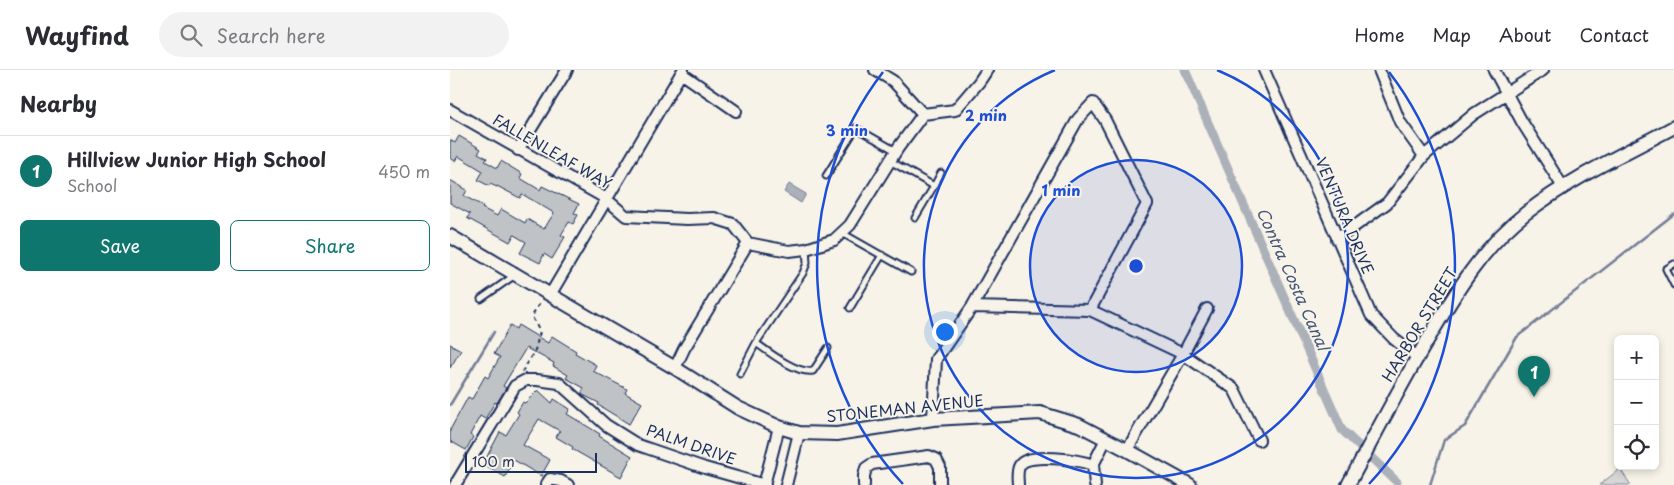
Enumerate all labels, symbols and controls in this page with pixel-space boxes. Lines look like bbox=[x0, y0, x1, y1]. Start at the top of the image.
search box bbox=[159, 12, 509, 57]
text: Wayfind bbox=[25, 17, 129, 53]
icon: search bbox=[177, 21, 205, 49]
text: Search here bbox=[217, 21, 325, 49]
text: Home bbox=[1354, 21, 1404, 48]
text: Map bbox=[1432, 21, 1471, 48]
text: About bbox=[1499, 21, 1551, 48]
text: Contact bbox=[1579, 21, 1649, 48]
text: Nearby bbox=[20, 87, 97, 119]
text: 2 min bbox=[965, 103, 1007, 126]
street label: FALLENLEAF WAY bbox=[489, 107, 617, 194]
text: 3 min bbox=[826, 118, 868, 141]
text: Hillview Junior High School bbox=[67, 145, 326, 173]
street label: VENTURA DRIVE bbox=[1310, 153, 1380, 277]
text: 1 bbox=[32, 159, 40, 183]
text: 450 m bbox=[378, 159, 430, 183]
text: School bbox=[67, 173, 117, 197]
text: 1 min bbox=[1042, 178, 1080, 201]
water label: Contra Costa Canal bbox=[1252, 203, 1337, 356]
button: Save bbox=[20, 220, 220, 271]
button: Share bbox=[230, 220, 430, 271]
centre of rings bbox=[1127, 257, 1145, 275]
street label: HARBOR STREET bbox=[1375, 262, 1462, 386]
your location bbox=[932, 319, 958, 345]
map controls bbox=[1614, 335, 1659, 470]
button: + bbox=[1614, 335, 1659, 380]
pin: 1 bbox=[1518, 356, 1550, 397]
button: − bbox=[1614, 380, 1659, 425]
street label: STONEMAN AVENUE bbox=[825, 388, 985, 427]
street label: PALM DRIVE bbox=[644, 417, 739, 470]
button: locate bbox=[1614, 425, 1659, 470]
scale bar bbox=[465, 450, 598, 473]
text: 100 m bbox=[472, 451, 515, 472]

